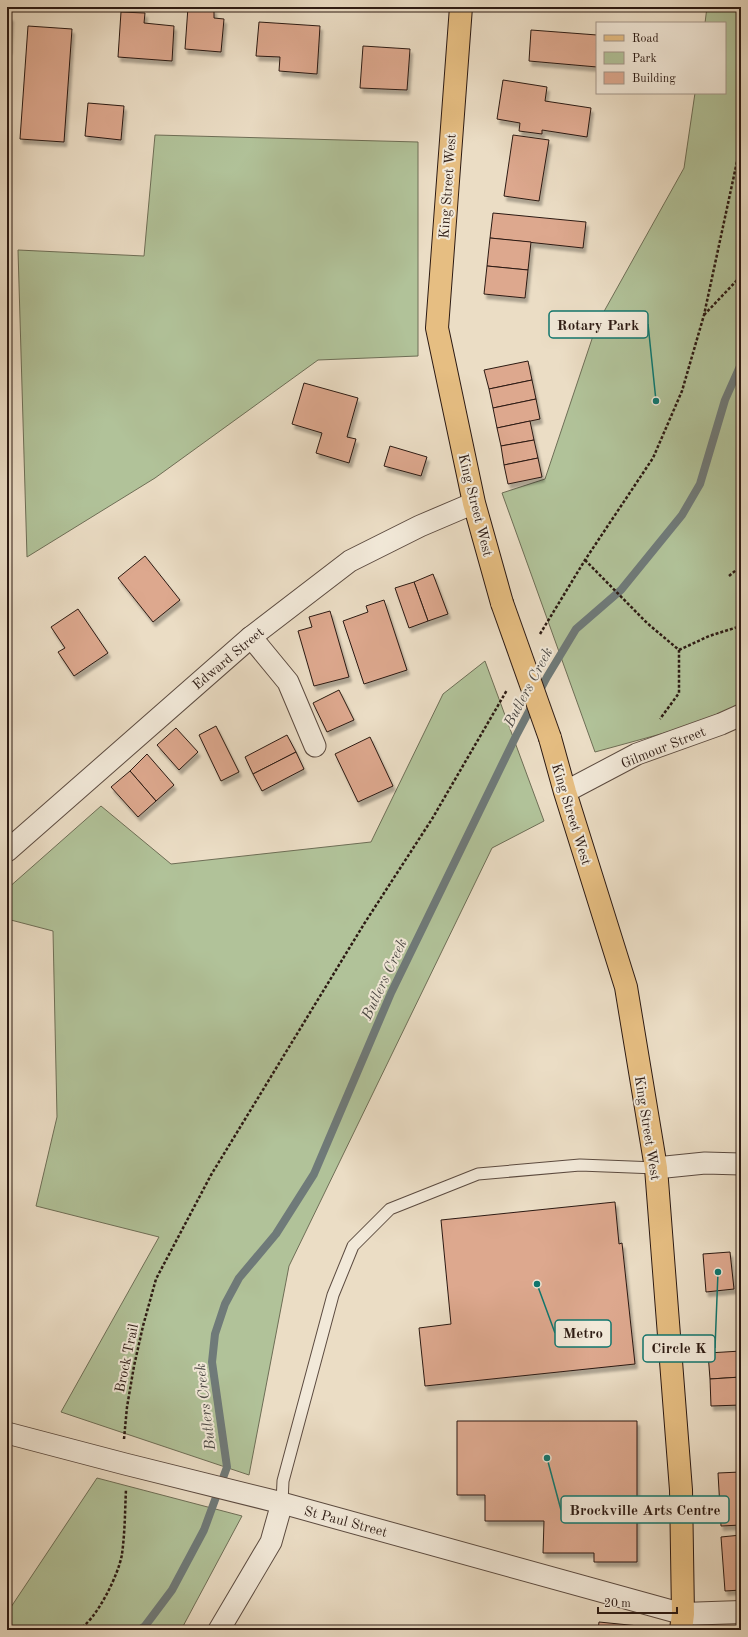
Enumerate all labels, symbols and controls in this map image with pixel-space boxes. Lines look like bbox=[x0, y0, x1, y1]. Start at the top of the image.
legend bbox=[596, 22, 726, 94]
text: Road bbox=[632, 33, 659, 45]
text: Park bbox=[632, 53, 657, 65]
text: Building bbox=[632, 73, 676, 85]
street label: King Street West bbox=[437, 133, 459, 239]
callout: Rotary Park bbox=[549, 311, 648, 338]
text: Rotary Park bbox=[557, 319, 640, 334]
street label: King Street West bbox=[455, 452, 495, 558]
street label: Edward Street bbox=[190, 625, 267, 693]
water label: Butlers Creek bbox=[502, 646, 556, 731]
street label: Gilmour Street bbox=[619, 725, 708, 771]
street label: King Street West bbox=[549, 762, 593, 867]
water label: Butlers Creek bbox=[360, 937, 411, 1023]
street label: King Street West bbox=[632, 1075, 662, 1181]
callout: Metro bbox=[555, 1320, 611, 1347]
street label: Brock Trail bbox=[113, 1322, 141, 1394]
text: Metro bbox=[563, 1327, 603, 1342]
callout: Circle K bbox=[643, 1335, 715, 1362]
text: Circle K bbox=[651, 1342, 707, 1357]
water label: Butlers Creek bbox=[194, 1363, 219, 1452]
callout: Brockville Arts Centre bbox=[561, 1496, 729, 1523]
street label: St Paul Street bbox=[303, 1504, 389, 1540]
text: Brockville Arts Centre bbox=[569, 1504, 721, 1519]
scale bar bbox=[598, 1589, 677, 1615]
text: 20 m bbox=[604, 1598, 631, 1610]

